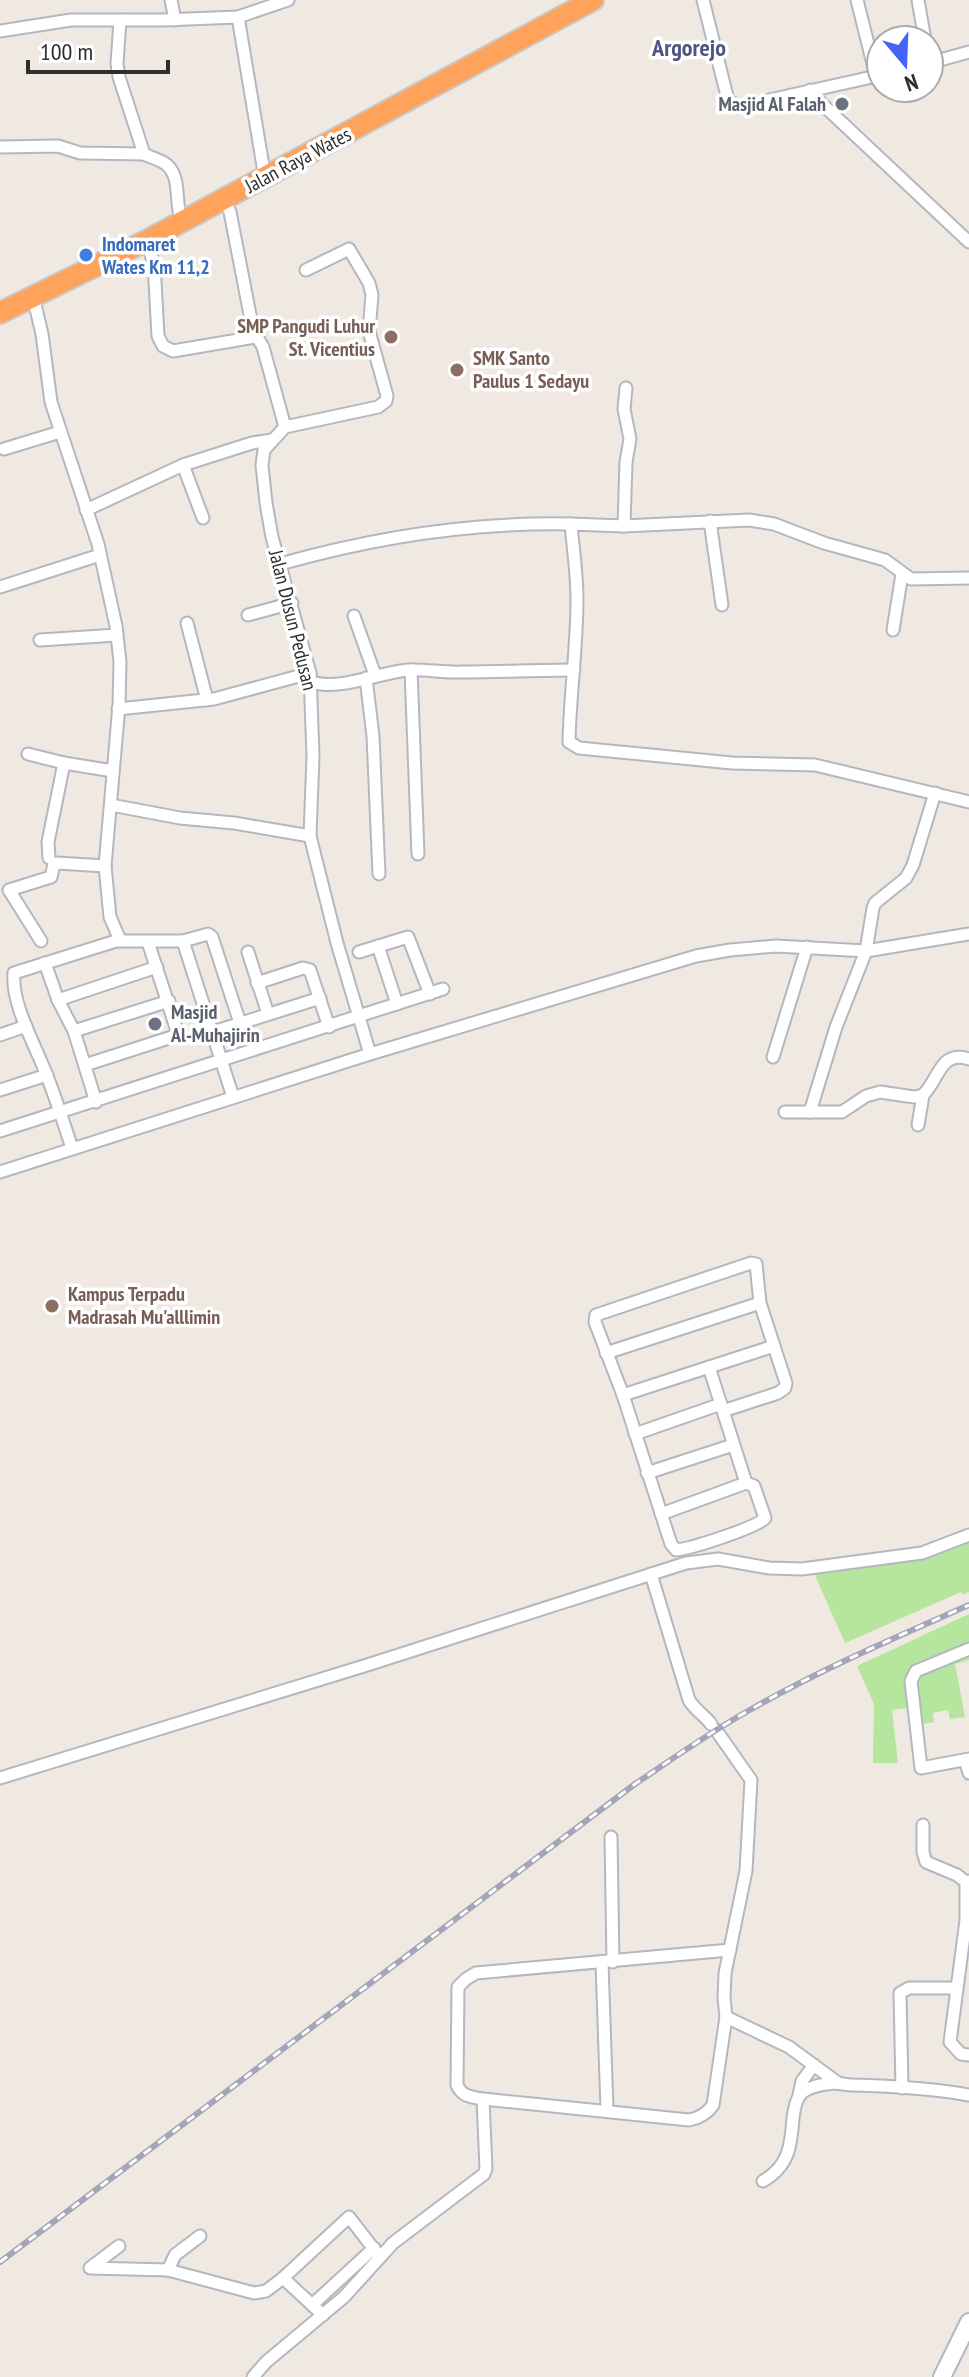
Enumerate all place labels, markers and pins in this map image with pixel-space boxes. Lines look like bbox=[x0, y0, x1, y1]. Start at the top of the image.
place label: Masjid Al Falah bbox=[718, 91, 826, 117]
marker: Masjid Al Falah bbox=[833, 95, 851, 113]
place label: Indomaret Wates Km 11,2 bbox=[101, 231, 210, 280]
marker: Indomaret Wates Km 11,2 bbox=[77, 246, 95, 264]
place label: SMP Pangudi Luhur St. Vicentius bbox=[237, 313, 375, 362]
marker: SMP Pangudi Luhur St. Vicentius bbox=[382, 328, 400, 346]
place label: SMK Santo Paulus 1 Sedayu bbox=[473, 345, 589, 394]
marker: SMK Santo Paulus 1 Sedayu bbox=[448, 361, 466, 379]
place label: Masjid Al-Muhajirin bbox=[170, 999, 260, 1048]
marker: Masjid Al-Muhajirin bbox=[146, 1015, 164, 1033]
place label: Kampus Terpadu Madrasah Mu'alllimin bbox=[68, 1281, 220, 1330]
marker: Kampus Terpadu Madrasah Mu'alllimin bbox=[43, 1297, 61, 1315]

